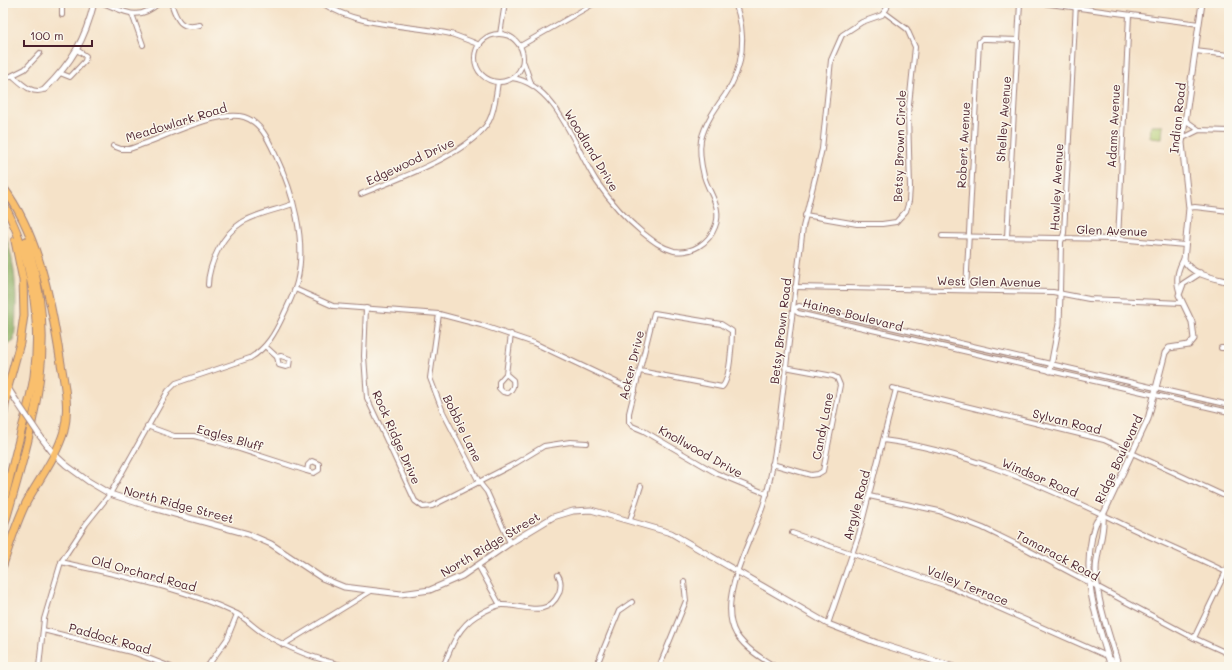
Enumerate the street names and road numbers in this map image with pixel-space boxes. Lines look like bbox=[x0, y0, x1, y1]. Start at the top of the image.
street label: Shelley Avenue bbox=[992, 76, 1014, 162]
street label: Indian Road bbox=[1165, 81, 1189, 154]
street label: Adams Avenue bbox=[1103, 84, 1123, 168]
street label: Betsy Brown Circle bbox=[889, 90, 909, 202]
street label: Meadowlark Road bbox=[123, 99, 229, 145]
street label: Robert Avenue bbox=[953, 101, 973, 189]
street label: Woodland Drive bbox=[561, 106, 623, 194]
street label: Edgewood Drive bbox=[363, 134, 457, 188]
street label: Hawley Avenue bbox=[1046, 143, 1066, 231]
street label: Glen Avenue bbox=[1076, 221, 1148, 239]
street label: West Glen Avenue bbox=[937, 272, 1041, 290]
street label: Betsy Brown Road bbox=[766, 277, 794, 385]
street label: Haines Boulevard bbox=[801, 294, 905, 334]
street label: Acker Drive bbox=[615, 329, 647, 401]
street label: Rock Ridge Drive bbox=[369, 388, 425, 486]
street label: Candy Lane bbox=[808, 391, 836, 461]
street label: Bobbie Lane bbox=[440, 392, 486, 464]
street label: Sylvan Road bbox=[1031, 405, 1103, 437]
street label: Ridge Boulevard bbox=[1090, 412, 1146, 506]
street label: Eagles Bluff bbox=[195, 420, 265, 454]
street label: Knollwood Drive bbox=[656, 421, 746, 481]
street label: Windsor Road bbox=[1000, 454, 1081, 500]
street label: Argyle Road bbox=[839, 468, 873, 542]
street label: North Ridge Street bbox=[122, 482, 236, 526]
street label: North Ridge Street bbox=[437, 508, 543, 580]
street label: Tamarack Road bbox=[1014, 526, 1103, 584]
street label: Old Orchard Road bbox=[90, 551, 199, 595]
street label: Valley Terrace bbox=[925, 561, 1011, 609]
street label: Paddock Road bbox=[67, 619, 153, 657]

